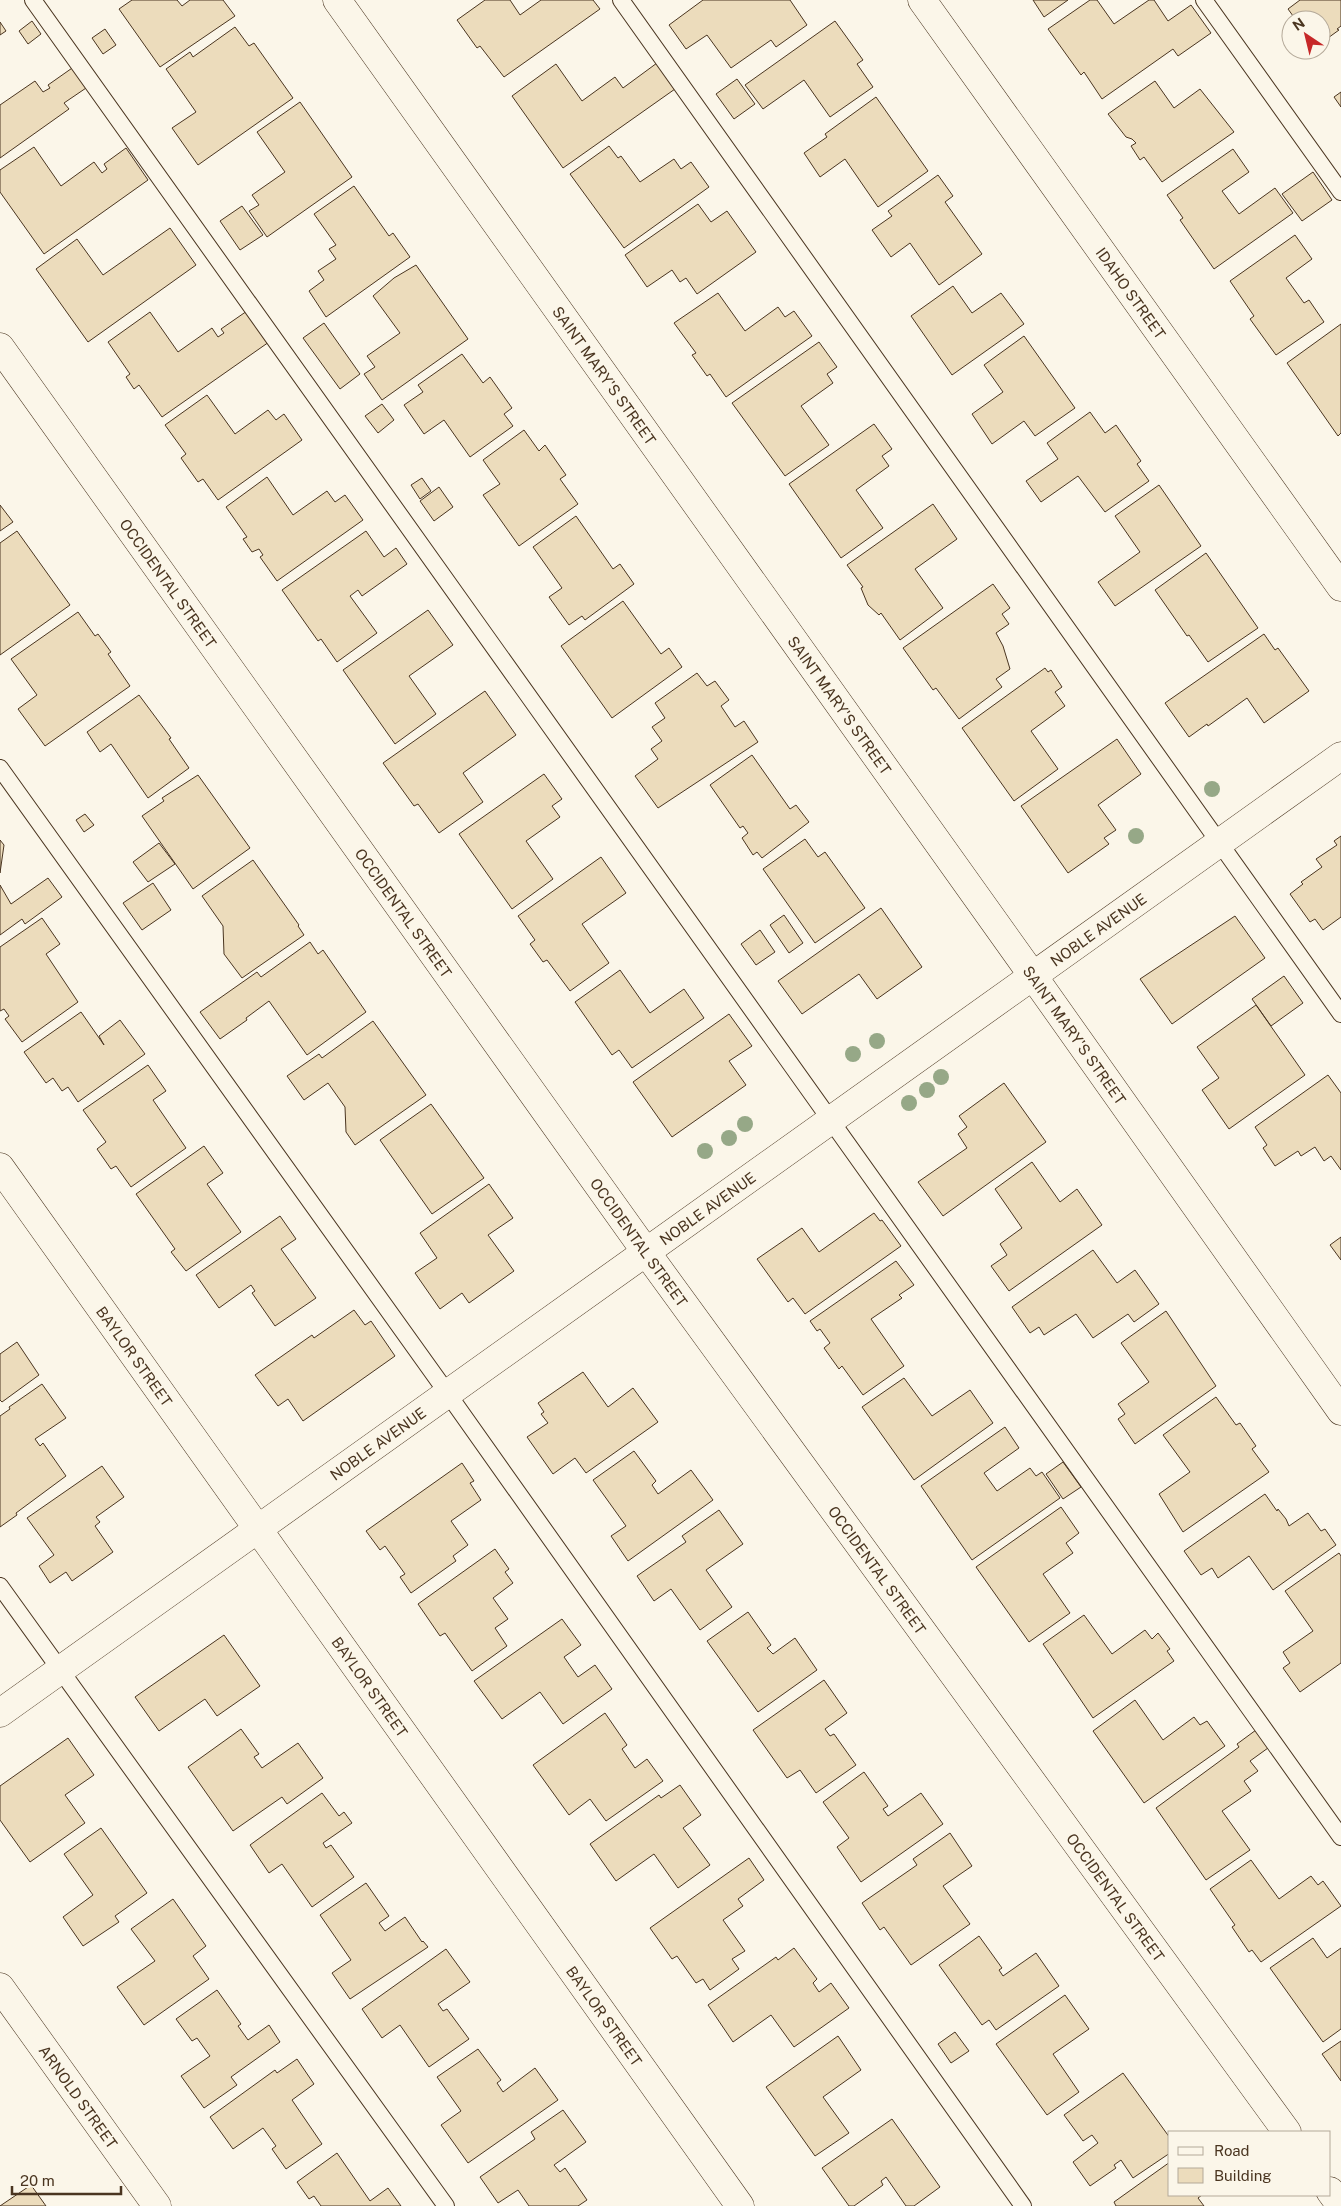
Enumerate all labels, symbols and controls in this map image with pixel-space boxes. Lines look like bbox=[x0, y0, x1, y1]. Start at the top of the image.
north arrow bbox=[1281, 10, 1331, 60]
text: N bbox=[1289, 15, 1308, 34]
street label: IDAHO STREET bbox=[1093, 244, 1169, 342]
street label: SAINT MARY'S STREET bbox=[550, 303, 660, 448]
street label: OCCIDENTAL STREET bbox=[117, 515, 220, 651]
street label: SAINT MARY'S STREET bbox=[785, 633, 895, 778]
street label: OCCIDENTAL STREET bbox=[352, 845, 456, 980]
street label: NOBLE AVENUE bbox=[1047, 889, 1149, 969]
street label: SAINT MARY'S STREET bbox=[1020, 962, 1130, 1108]
street label: NOBLE AVENUE bbox=[656, 1168, 759, 1248]
street label: OCCIDENTAL STREET bbox=[587, 1175, 691, 1310]
street label: BAYLOR STREET bbox=[93, 1303, 176, 1409]
street label: NOBLE AVENUE bbox=[326, 1404, 429, 1483]
street label: OCCIDENTAL STREET bbox=[825, 1502, 930, 1637]
street label: BAYLOR STREET bbox=[329, 1633, 411, 1740]
street label: OCCIDENTAL STREET bbox=[1064, 1830, 1168, 1965]
street label: BAYLOR STREET bbox=[563, 1963, 646, 2069]
street label: ARNOLD STREET bbox=[36, 2042, 121, 2152]
legend bbox=[1168, 2131, 1331, 2196]
text: Road bbox=[1214, 2142, 1250, 2159]
scale bar bbox=[12, 2164, 121, 2196]
text: Building bbox=[1214, 2167, 1272, 2184]
text: 20 m bbox=[20, 2172, 55, 2189]

